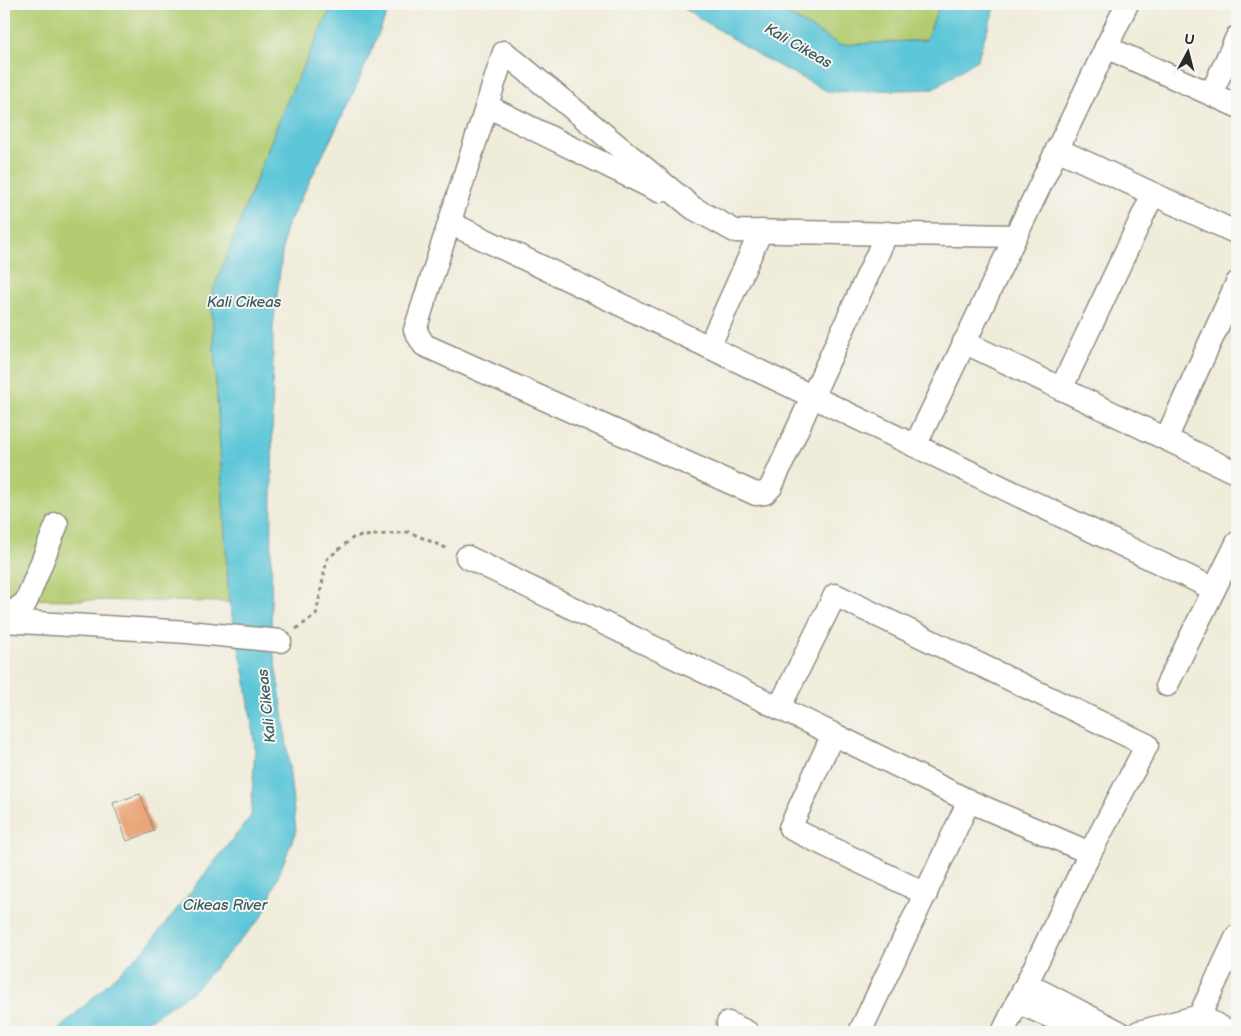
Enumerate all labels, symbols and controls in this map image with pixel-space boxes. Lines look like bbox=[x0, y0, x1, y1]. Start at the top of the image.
water label: Kali Cikeas bbox=[761, 19, 835, 73]
north arrow bbox=[1164, 28, 1214, 78]
text: U bbox=[1184, 31, 1196, 49]
water label: Kali Cikeas bbox=[207, 293, 282, 312]
water label: Kali Cikeas bbox=[254, 667, 280, 744]
water label: Cikeas River bbox=[183, 896, 269, 915]

